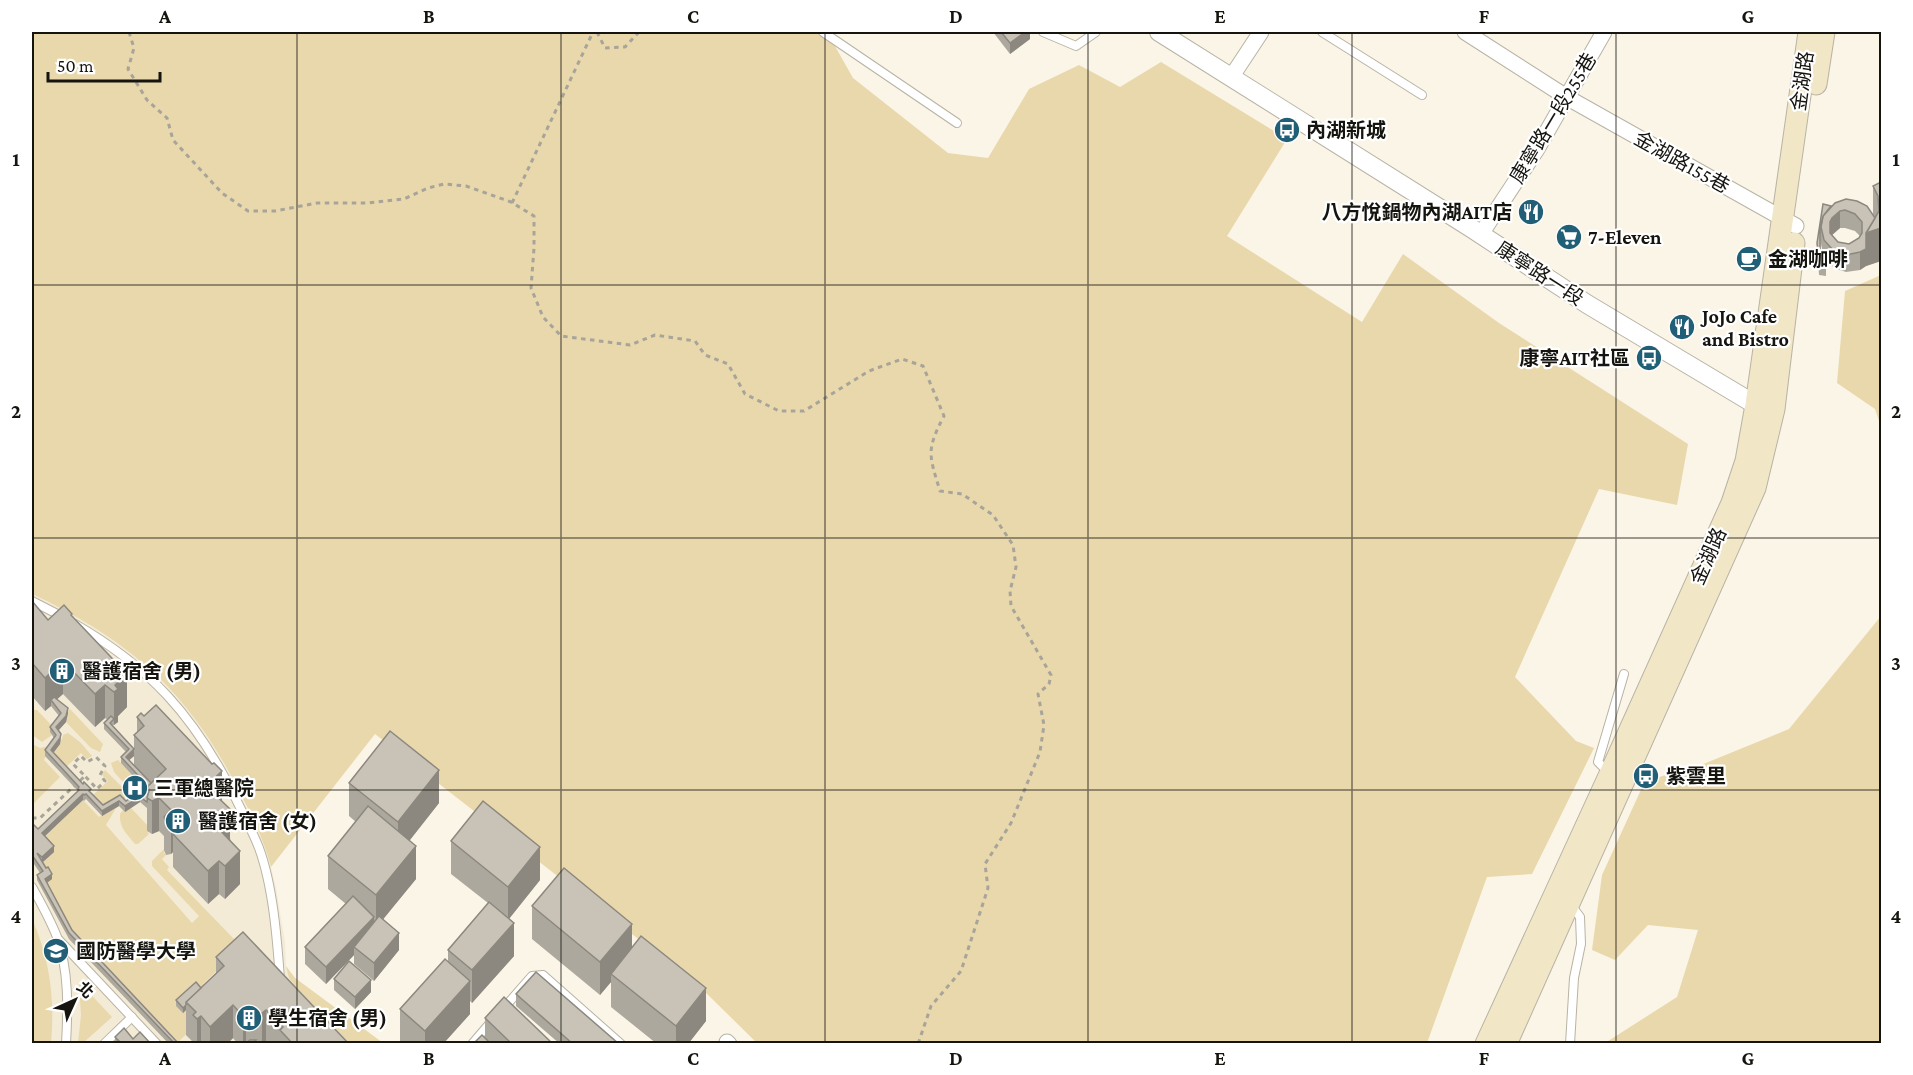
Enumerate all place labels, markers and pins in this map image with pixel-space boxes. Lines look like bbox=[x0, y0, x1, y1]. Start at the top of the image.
bus stop icon: 內湖新城 bbox=[1272, 115, 1302, 145]
place label: 內湖新城 bbox=[1306, 119, 1386, 141]
restaurant icon: 八方悅鍋物內湖AIT店 bbox=[1516, 197, 1546, 227]
place label: 八方悅鍋物內湖AIT店 bbox=[1321, 201, 1512, 223]
supermarket icon: 7-Eleven bbox=[1554, 222, 1584, 252]
place label: 7-Eleven bbox=[1588, 226, 1662, 248]
cafe icon: 金湖咖啡 bbox=[1734, 244, 1764, 274]
place label: 金湖咖啡 bbox=[1768, 248, 1848, 270]
place label: JoJo Cafe and Bistro bbox=[1700, 305, 1789, 350]
restaurant icon: JoJo Cafe and Bistro bbox=[1667, 312, 1697, 342]
bus stop icon: 康寧AIT社區 bbox=[1634, 343, 1664, 373]
place label: 康寧AIT社區 bbox=[1519, 347, 1630, 369]
building icon: 醫護宿舍 (男) bbox=[47, 656, 77, 686]
place label: 醫護宿舍 (男) bbox=[82, 660, 201, 683]
bus stop icon: 紫雲里 bbox=[1631, 761, 1661, 791]
place label: 紫雲里 bbox=[1666, 765, 1726, 787]
hospital icon: 三軍總醫院 bbox=[120, 773, 150, 803]
place label: 三軍總醫院 bbox=[154, 777, 254, 799]
building icon: 醫護宿舍 (女) bbox=[163, 806, 193, 836]
place label: 醫護宿舍 (女) bbox=[198, 810, 317, 833]
school or university icon: 國防醫學大學 bbox=[41, 936, 71, 966]
place label: 國防醫學大學 bbox=[76, 940, 196, 962]
building icon: 學生宿舍 (男) bbox=[234, 1003, 264, 1033]
place label: 學生宿舍 (男) bbox=[268, 1007, 387, 1030]

